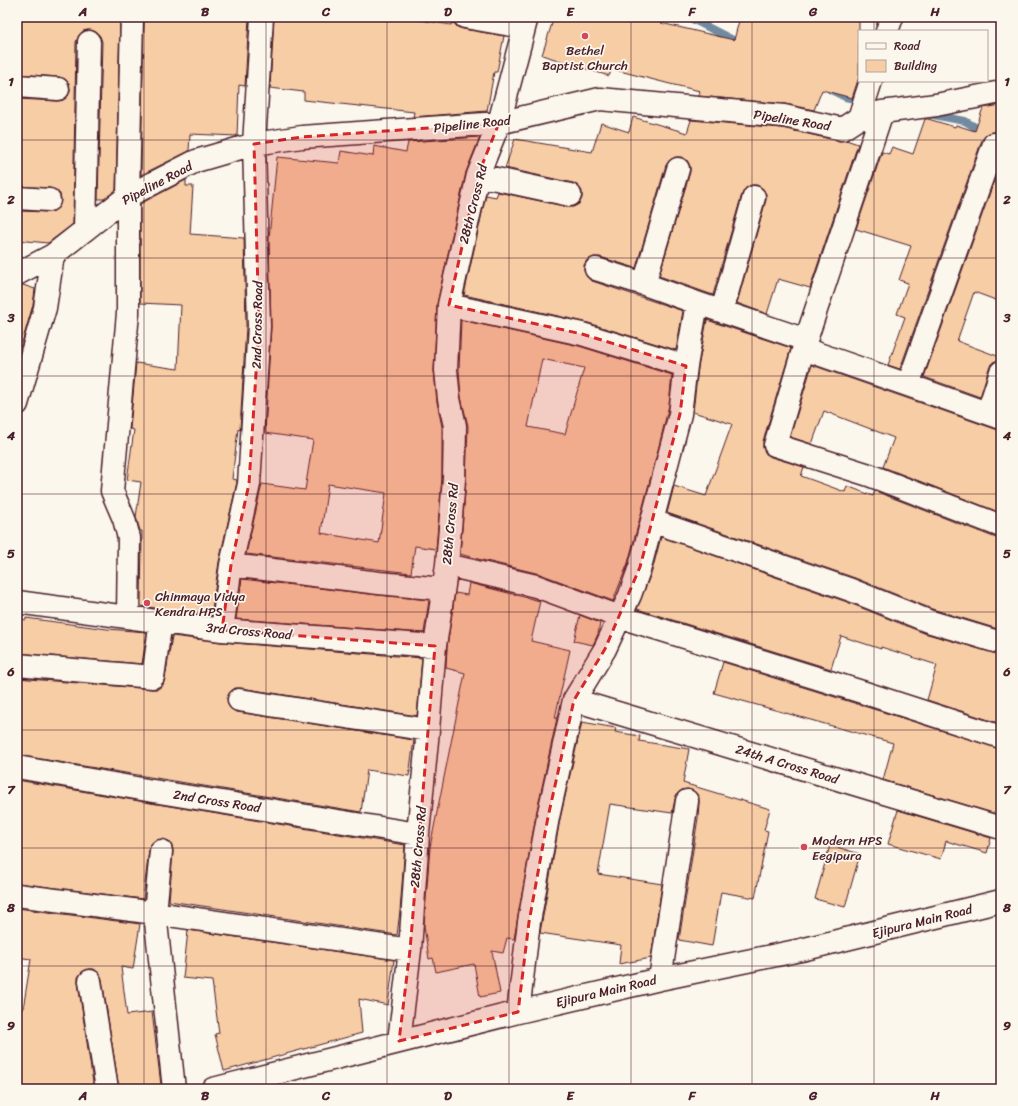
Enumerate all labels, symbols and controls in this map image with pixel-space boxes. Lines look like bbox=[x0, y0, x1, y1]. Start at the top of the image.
text: A bbox=[78, 0, 87, 23]
text: B bbox=[201, 0, 210, 23]
text: C bbox=[321, 0, 331, 23]
text: D bbox=[444, 0, 452, 23]
text: E bbox=[566, 0, 575, 23]
text: F bbox=[687, 0, 696, 23]
text: G bbox=[808, 0, 818, 23]
text: H bbox=[929, 0, 940, 23]
legend bbox=[858, 30, 988, 82]
marker: Bethel Baptist Church bbox=[580, 31, 590, 41]
text: Road bbox=[894, 35, 921, 57]
place label: Bethel Baptist Church bbox=[542, 39, 628, 77]
text: Building bbox=[894, 55, 937, 77]
text: 1 bbox=[8, 70, 14, 93]
text: 1 bbox=[1004, 70, 1010, 93]
street label: Pipeline Road bbox=[752, 103, 833, 138]
street label: Pipeline Road bbox=[432, 108, 513, 139]
street label: Pipeline Road bbox=[117, 154, 198, 211]
street label: 28th Cross Rd bbox=[452, 161, 494, 246]
text: 2 bbox=[6, 188, 15, 211]
text: 2 bbox=[1002, 188, 1011, 211]
street label: 2nd Cross Road bbox=[245, 280, 269, 369]
text: 3 bbox=[6, 306, 15, 329]
text: 3 bbox=[1002, 306, 1011, 329]
text: 4 bbox=[6, 424, 16, 447]
text: 4 bbox=[1002, 424, 1012, 447]
street label: 28th Cross Rd bbox=[435, 481, 465, 566]
text: 5 bbox=[7, 542, 15, 565]
text: 5 bbox=[1003, 542, 1011, 565]
place label: Chinmaya Vidya Kendra HPS bbox=[155, 585, 245, 623]
marker: Chinmaya Vidya Kendra HPS bbox=[142, 598, 152, 608]
street label: 3rd Cross Road bbox=[205, 616, 294, 646]
text: 6 bbox=[6, 660, 15, 683]
text: 6 bbox=[1002, 660, 1011, 683]
street label: 24th A Cross Road bbox=[733, 737, 842, 791]
text: 7 bbox=[7, 778, 16, 801]
text: 7 bbox=[1003, 778, 1012, 801]
street label: 2nd Cross Road bbox=[172, 783, 263, 819]
street label: 28th Cross Rd bbox=[403, 804, 433, 889]
place label: Modern HPS Eegipura bbox=[812, 829, 882, 867]
marker: Modern HPS Eegipura bbox=[799, 842, 809, 852]
text: 8 bbox=[6, 896, 15, 919]
text: 8 bbox=[1002, 896, 1011, 919]
street label: Ejipura Main Road bbox=[869, 897, 976, 945]
street label: Ejipura Main Road bbox=[553, 968, 660, 1014]
text: 9 bbox=[7, 1014, 15, 1037]
text: 9 bbox=[1003, 1014, 1011, 1037]
text: A bbox=[78, 1084, 87, 1106]
text: B bbox=[201, 1084, 210, 1106]
text: C bbox=[321, 1084, 331, 1106]
text: D bbox=[444, 1084, 452, 1106]
text: E bbox=[566, 1084, 575, 1106]
text: F bbox=[687, 1084, 696, 1106]
text: G bbox=[808, 1084, 818, 1106]
text: H bbox=[929, 1084, 940, 1106]

